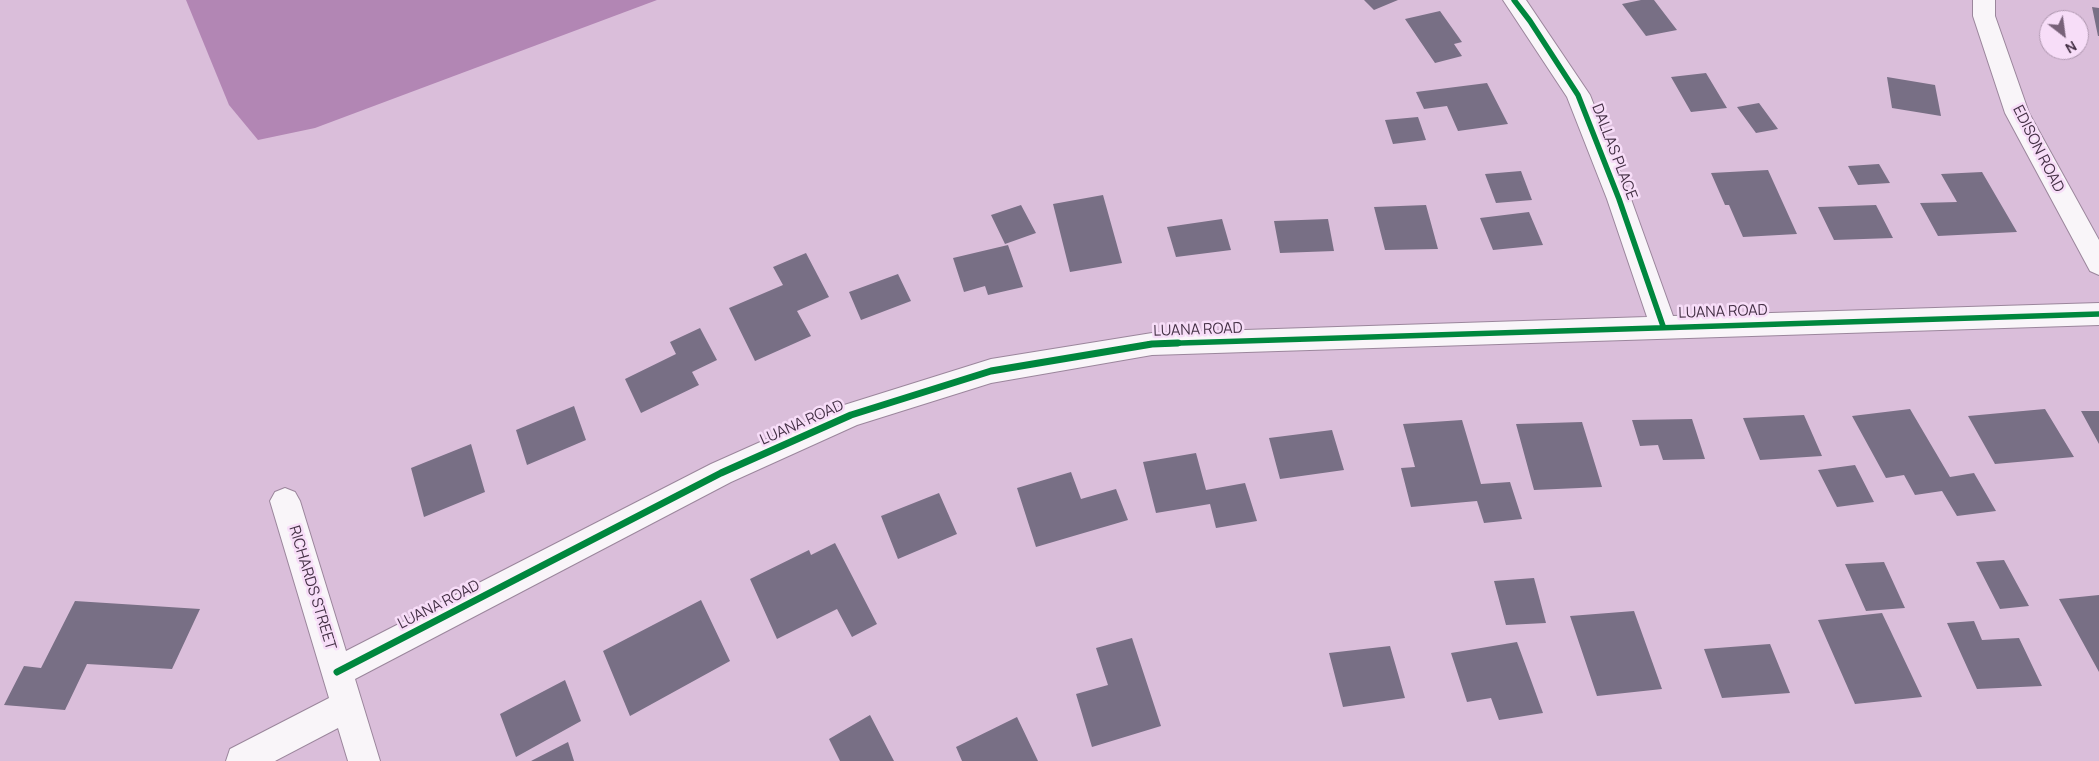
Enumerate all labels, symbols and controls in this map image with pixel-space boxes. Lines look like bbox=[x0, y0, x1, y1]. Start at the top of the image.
north arrow bbox=[2039, 10, 2089, 60]
text: N bbox=[2062, 37, 2080, 58]
street label: DALLAS PLACE bbox=[1587, 102, 1641, 202]
street label: EDISON ROAD bbox=[2008, 103, 2068, 195]
street label: LUANA ROAD bbox=[1678, 301, 1768, 323]
street label: LUANA ROAD bbox=[1153, 319, 1243, 341]
street label: LUANA ROAD bbox=[757, 397, 847, 449]
street label: RICHARDS STREET bbox=[285, 524, 339, 652]
street label: LUANA ROAD bbox=[395, 577, 483, 633]

